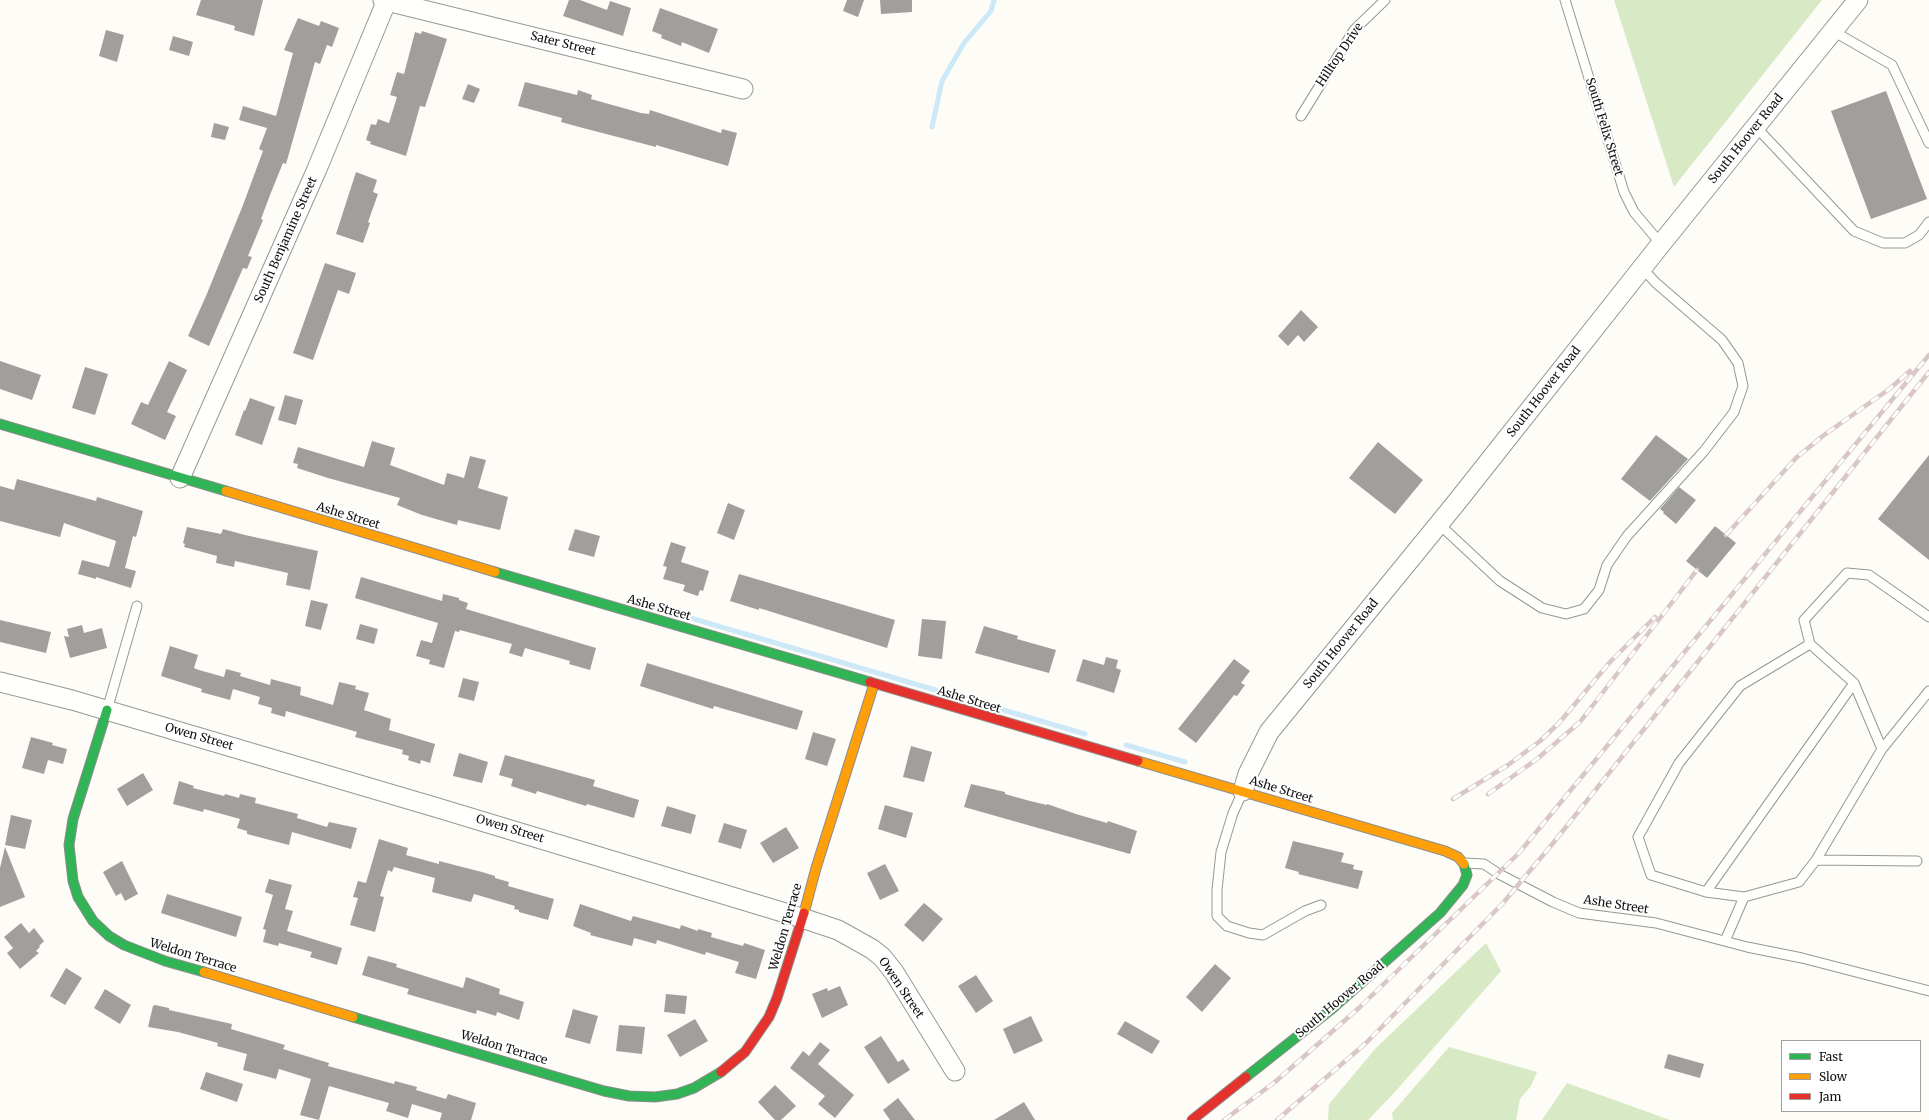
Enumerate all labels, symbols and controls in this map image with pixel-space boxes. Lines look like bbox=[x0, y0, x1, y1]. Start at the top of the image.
street label: Hilltop Drive bbox=[1313, 20, 1367, 90]
street label: Sater Street bbox=[529, 29, 597, 59]
street label: South Felix Street bbox=[1582, 76, 1626, 178]
street label: South Hoover Road bbox=[1705, 91, 1787, 187]
street label: South Benjamine Street bbox=[252, 175, 320, 305]
street label: South Hoover Road bbox=[1504, 344, 1584, 440]
street label: Ashe Street bbox=[315, 500, 381, 532]
street label: Ashe Street bbox=[626, 592, 692, 624]
street label: South Hoover Road bbox=[1300, 596, 1382, 692]
street label: Ashe Street bbox=[936, 684, 1002, 716]
street label: Owen Street bbox=[163, 720, 235, 754]
street label: Ashe Street bbox=[1248, 774, 1314, 806]
street label: Owen Street bbox=[474, 812, 546, 846]
street label: Weldon Terrace bbox=[767, 882, 805, 972]
street label: Ashe Street bbox=[1582, 893, 1650, 917]
street label: Weldon Terrace bbox=[148, 936, 238, 976]
street label: Owen Street bbox=[875, 955, 927, 1021]
street label: South Hoover Road bbox=[1293, 959, 1387, 1041]
street label: Weldon Terrace bbox=[459, 1028, 549, 1068]
legend bbox=[1781, 1040, 1921, 1112]
text: Fast bbox=[1819, 1049, 1843, 1064]
text: Slow bbox=[1819, 1069, 1847, 1084]
text: Jam bbox=[1819, 1089, 1841, 1104]

